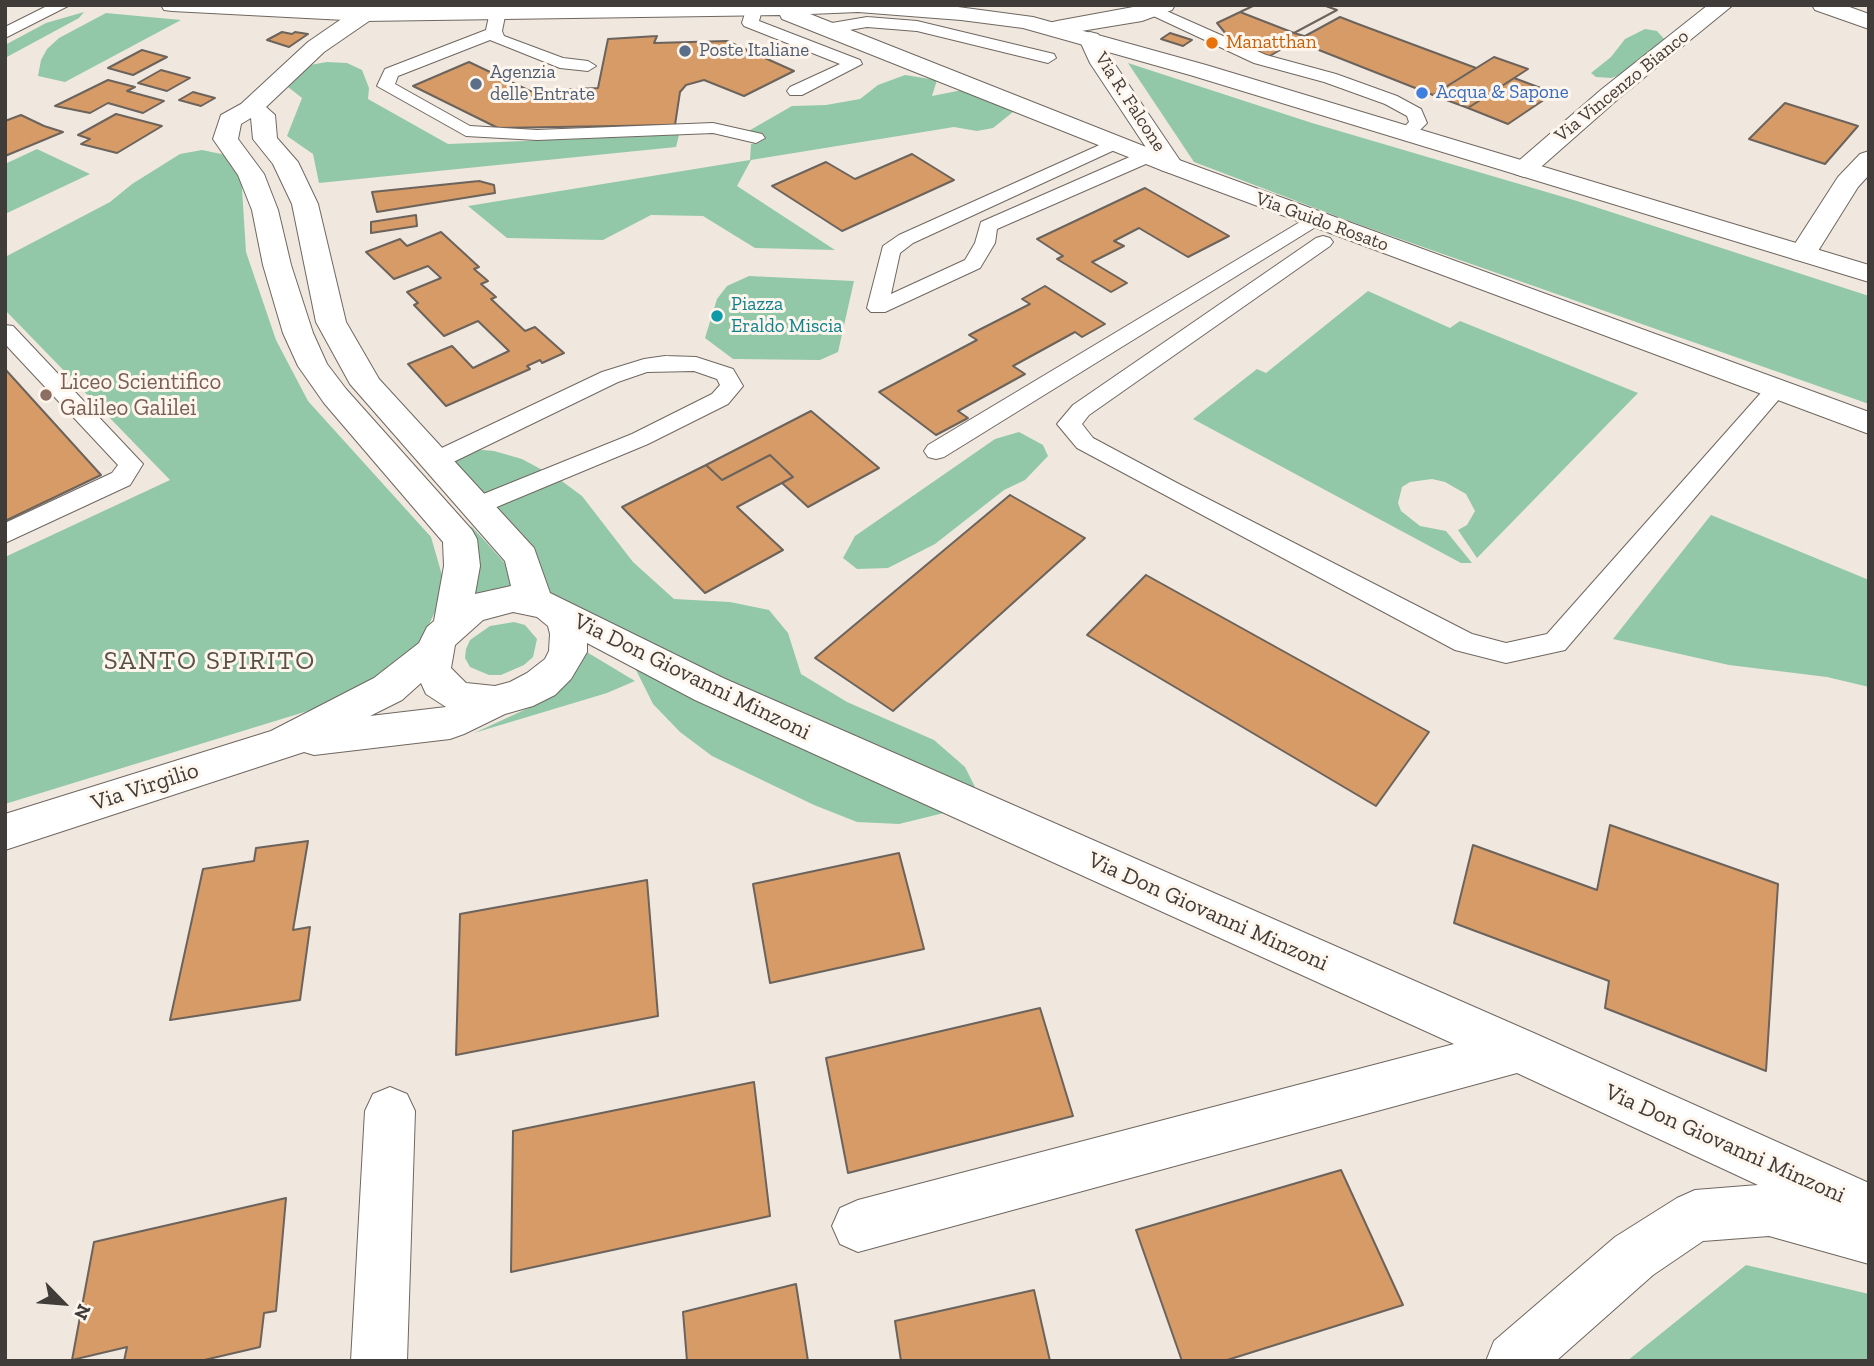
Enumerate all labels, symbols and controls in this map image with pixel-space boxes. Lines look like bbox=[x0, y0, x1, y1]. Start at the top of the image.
street label: Via Vincenzo Bianco bbox=[1550, 25, 1694, 147]
place label: Manatthan bbox=[1226, 32, 1317, 54]
marker: Manatthan bbox=[1204, 35, 1220, 51]
place label: Poste Italiane bbox=[699, 40, 809, 62]
marker: Poste Italiane bbox=[677, 43, 693, 59]
street label: Via R. Falcone bbox=[1089, 48, 1171, 156]
place label: Agenzia delle Entrate bbox=[490, 62, 595, 106]
marker: Agenzia delle Entrate bbox=[468, 76, 484, 92]
place label: Acqua & Sapone bbox=[1436, 82, 1569, 104]
marker: Acqua & Sapone bbox=[1414, 85, 1430, 101]
street label: Via Guido Rosato bbox=[1252, 187, 1392, 257]
place label: Piazza Eraldo Miscia bbox=[731, 294, 843, 338]
marker: Piazza Eraldo Miscia bbox=[709, 308, 725, 324]
place label: Liceo Scientifico Galileo Galilei bbox=[60, 368, 221, 422]
marker: Liceo Scientifico Galileo Galilei bbox=[38, 387, 54, 403]
street label: Via Don Giovanni Minzoni bbox=[569, 608, 815, 746]
district label: SANTO SPIRITO bbox=[105, 646, 315, 678]
street label: Via Virgilio bbox=[88, 757, 202, 817]
street label: Via Don Giovanni Minzoni bbox=[1084, 846, 1332, 978]
street label: Via Don Giovanni Minzoni bbox=[1601, 1078, 1849, 1210]
north arrow bbox=[28, 1268, 98, 1338]
text: N bbox=[69, 1301, 96, 1323]

